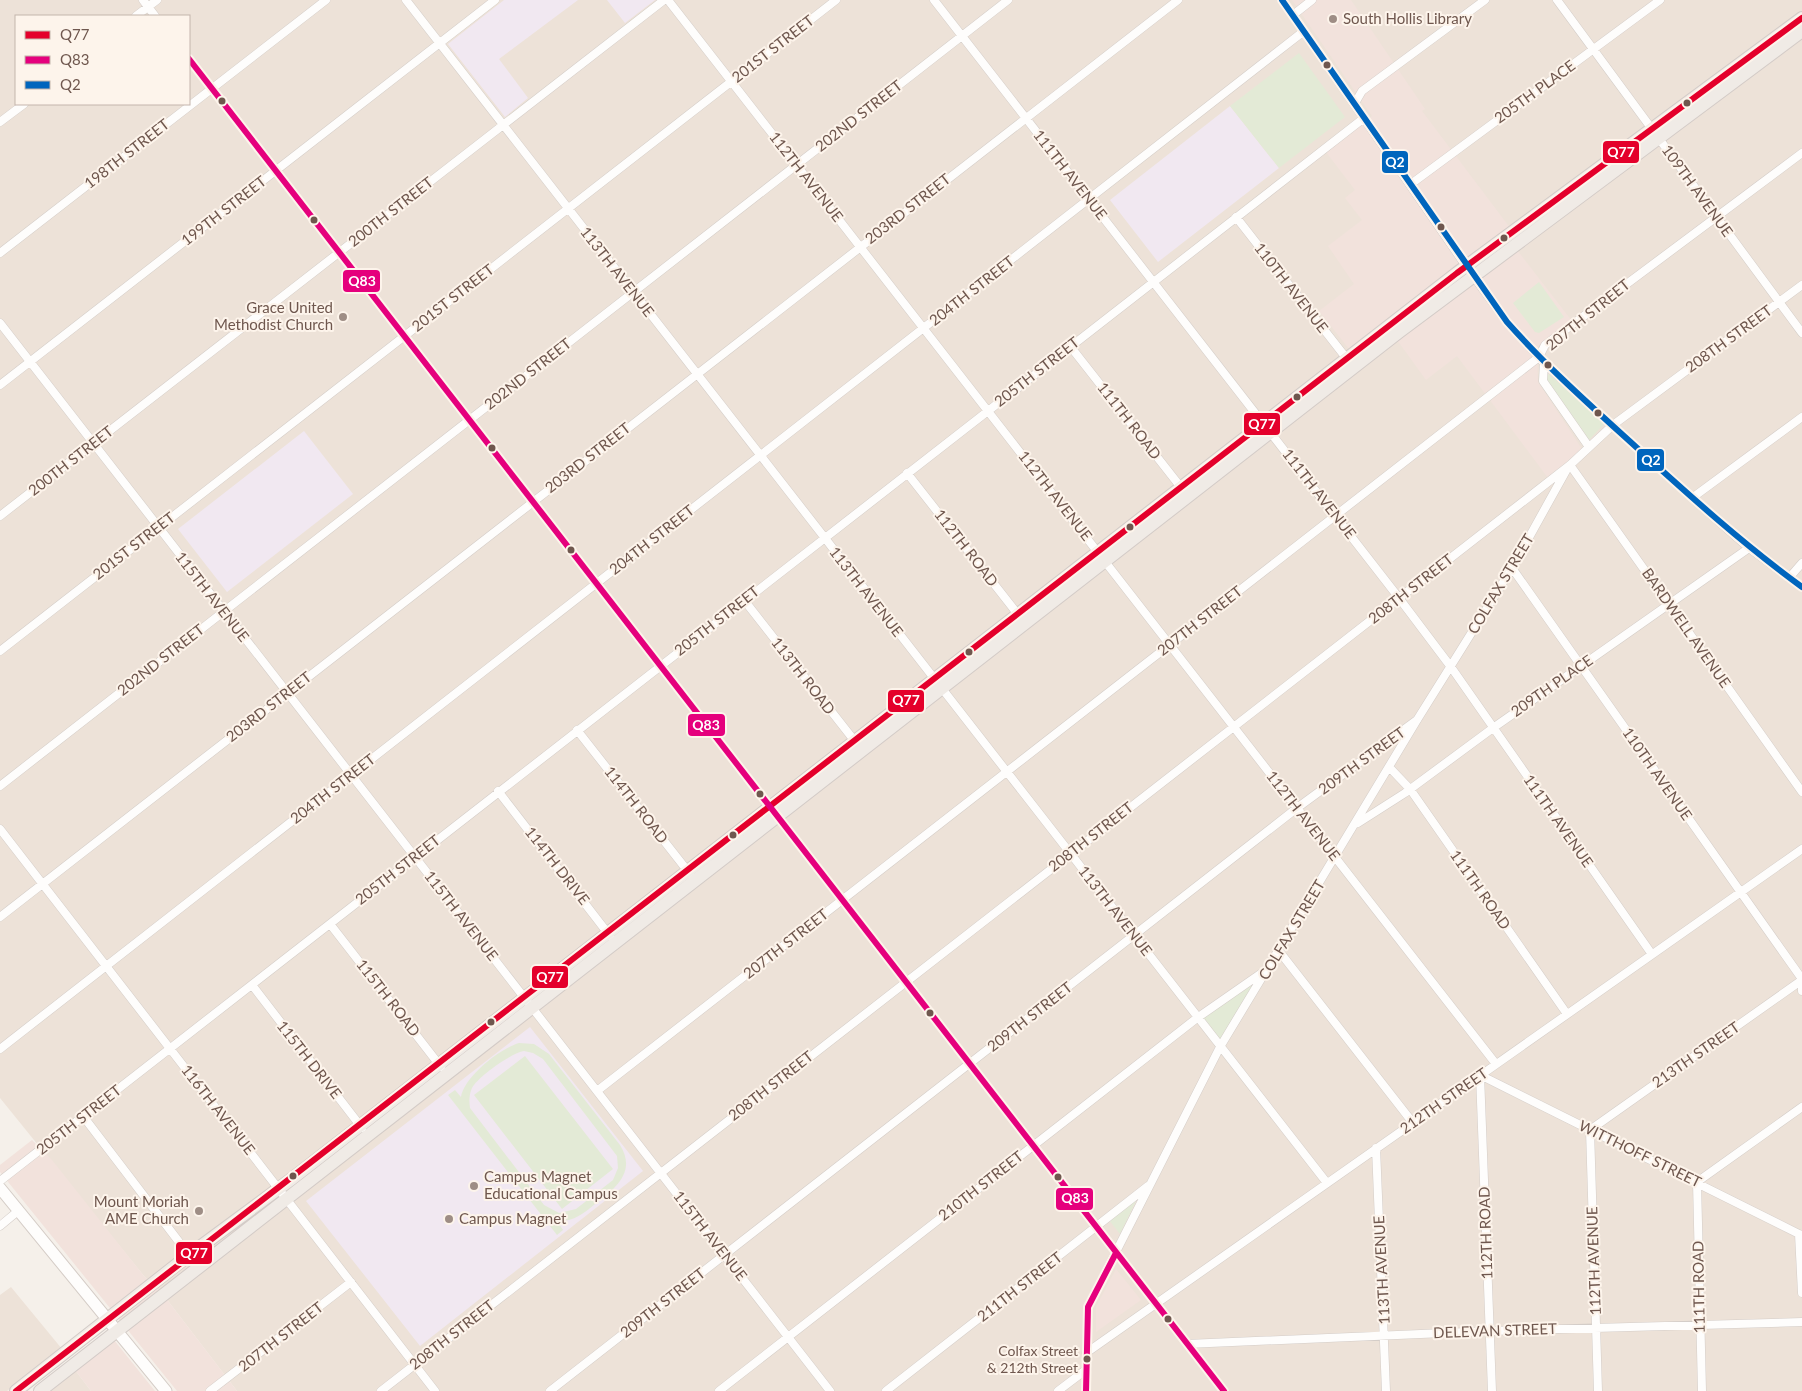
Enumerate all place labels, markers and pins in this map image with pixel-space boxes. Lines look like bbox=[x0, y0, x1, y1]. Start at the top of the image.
place label: South Hollis Library bbox=[1343, 9, 1472, 27]
marker: South Hollis Library bbox=[1327, 13, 1339, 25]
unlabelled marker bbox=[1322, 60, 1332, 70]
unlabelled marker bbox=[217, 96, 227, 106]
unlabelled marker bbox=[1682, 98, 1692, 108]
unlabelled marker bbox=[309, 215, 319, 225]
unlabelled marker bbox=[1436, 222, 1446, 232]
unlabelled marker bbox=[1499, 233, 1509, 243]
place label: Grace United Methodist Church bbox=[214, 298, 333, 333]
marker: Grace United Methodist Church bbox=[337, 311, 349, 323]
unlabelled marker bbox=[1543, 360, 1553, 370]
unlabelled marker bbox=[1292, 392, 1302, 402]
unlabelled marker bbox=[1593, 408, 1603, 418]
unlabelled marker bbox=[487, 443, 497, 453]
unlabelled marker bbox=[1125, 522, 1135, 532]
unlabelled marker bbox=[566, 545, 576, 555]
unlabelled marker bbox=[964, 647, 974, 657]
unlabelled marker bbox=[755, 789, 765, 799]
unlabelled marker bbox=[728, 830, 738, 840]
unlabelled marker bbox=[925, 1008, 935, 1018]
unlabelled marker bbox=[486, 1017, 496, 1027]
place label: Campus Magnet Educational Campus bbox=[484, 1167, 618, 1202]
unlabelled marker bbox=[288, 1171, 298, 1181]
unlabelled marker bbox=[1053, 1172, 1063, 1182]
marker: Campus Magnet Educational Campus bbox=[468, 1180, 480, 1192]
place label: Mount Moriah AME Church bbox=[94, 1192, 189, 1227]
marker: Mount Moriah AME Church bbox=[193, 1205, 205, 1217]
place label: Campus Magnet bbox=[459, 1209, 567, 1227]
marker: Campus Magnet bbox=[443, 1213, 455, 1225]
unlabelled marker bbox=[1163, 1314, 1173, 1324]
place label: Colfax Street & 212th Street bbox=[987, 1342, 1078, 1376]
marker: Colfax Street & 212th Street bbox=[1082, 1354, 1092, 1364]

